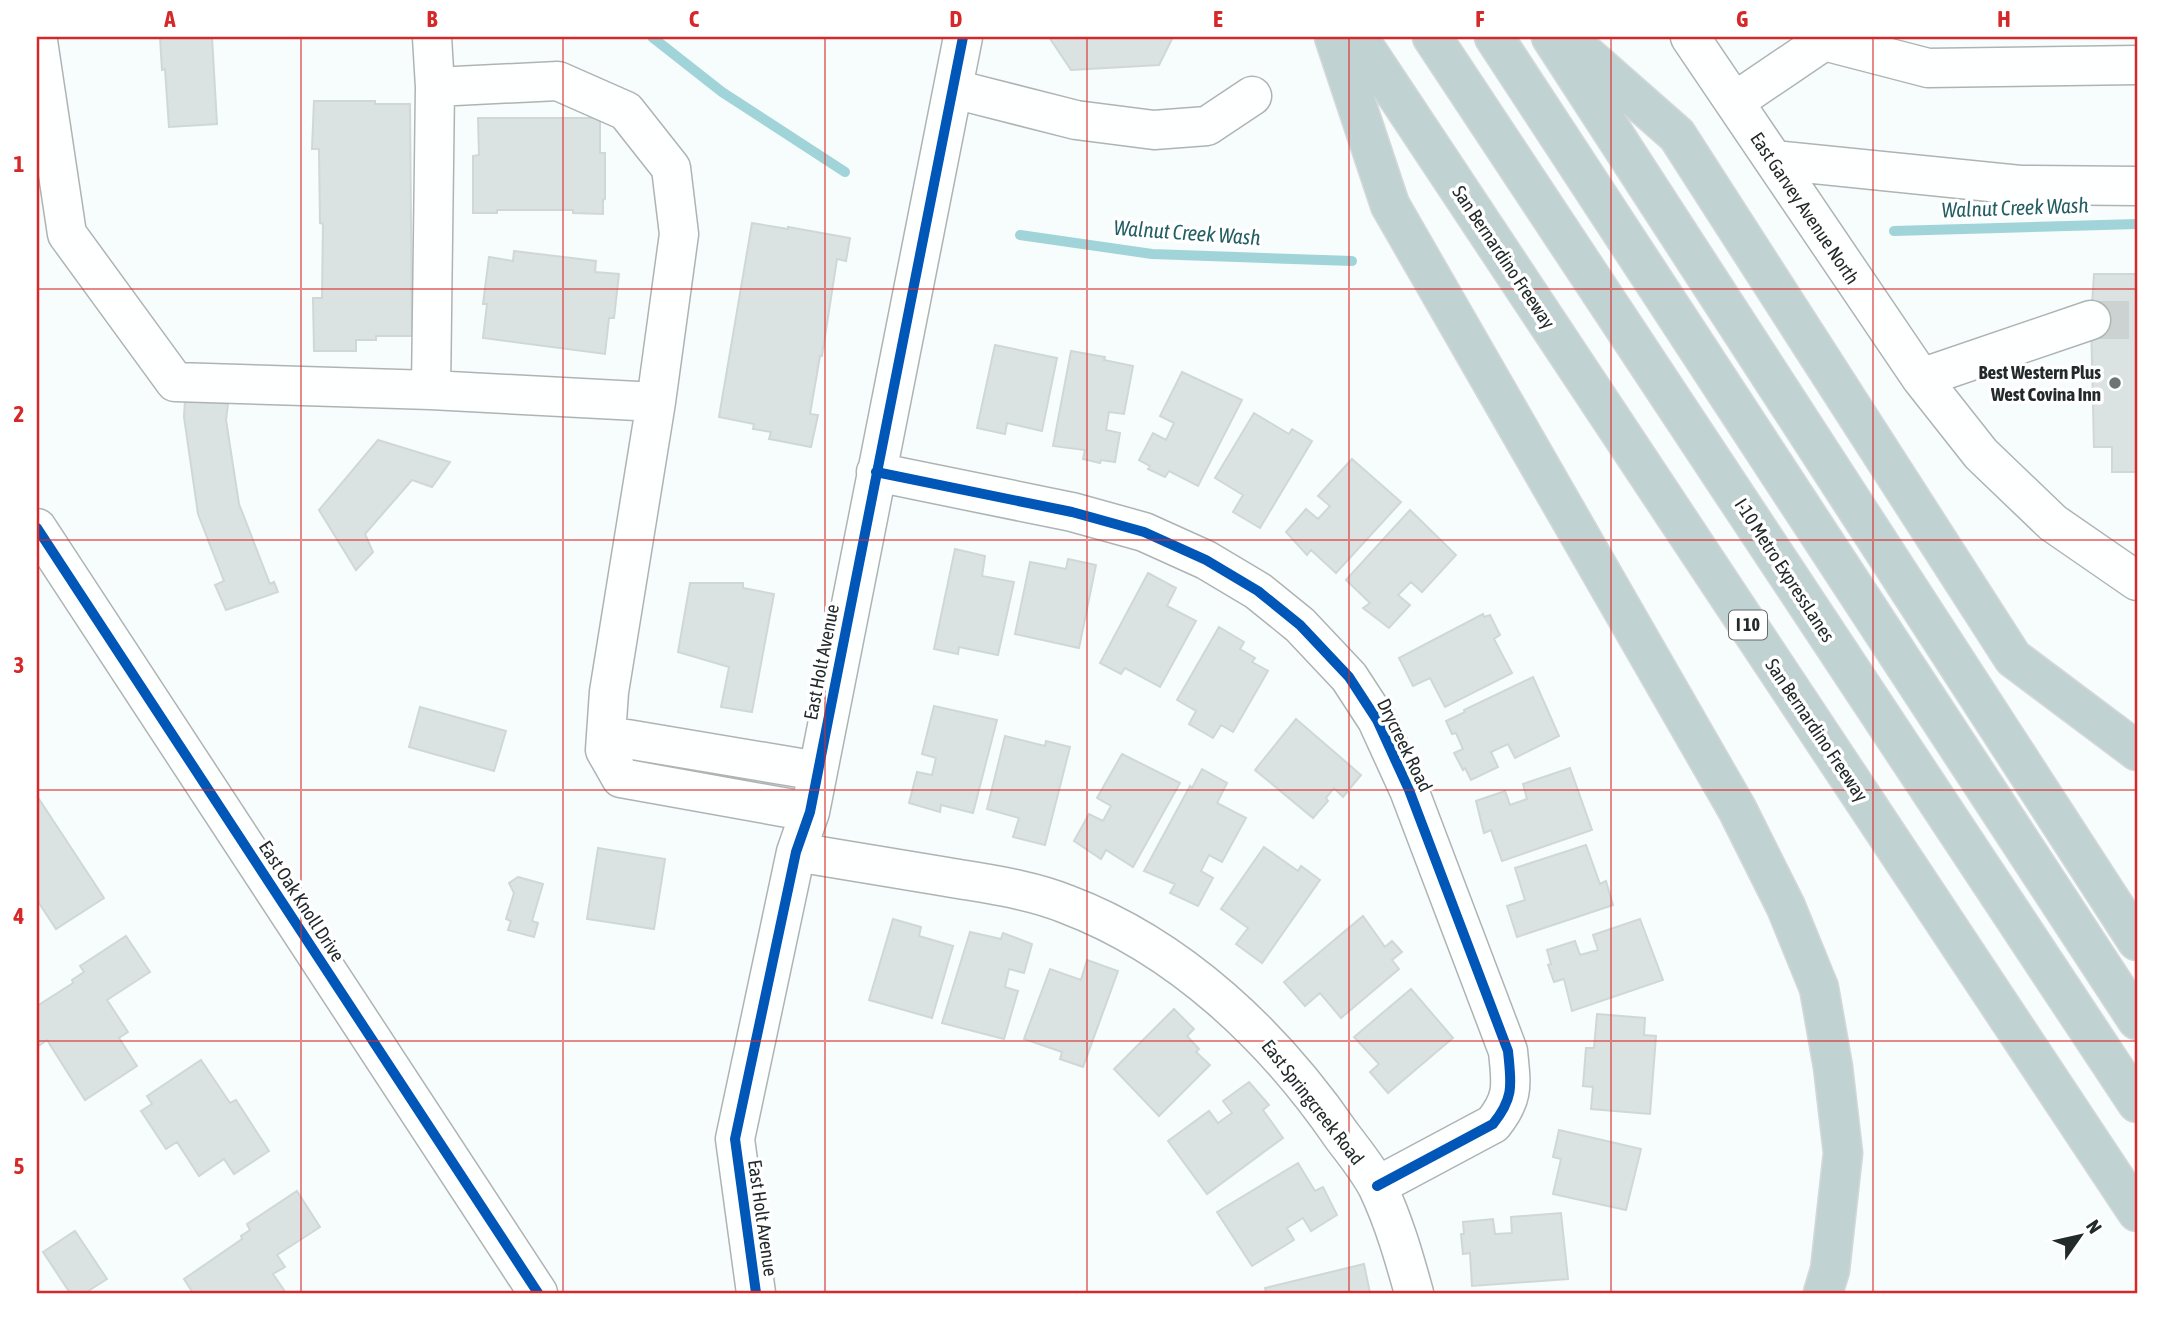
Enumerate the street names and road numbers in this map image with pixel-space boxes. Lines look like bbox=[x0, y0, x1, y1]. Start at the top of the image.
street label: East Garvey Avenue North bbox=[1746, 128, 1864, 288]
street label: San Bernardino Freeway bbox=[1448, 181, 1560, 333]
street label: I-10 Metro ExpressLanes bbox=[1731, 494, 1840, 646]
street label: East Holt Avenue bbox=[799, 602, 843, 722]
road number: I 10 bbox=[1729, 610, 1767, 640]
street label: San Bernardino Freeway bbox=[1761, 654, 1873, 806]
street label: Drycreek Road bbox=[1373, 695, 1437, 795]
street label: East Oak Knoll Drive bbox=[255, 836, 349, 966]
street label: East Springcreek Road bbox=[1257, 1035, 1369, 1169]
street label: East Holt Avenue bbox=[744, 1158, 782, 1278]

